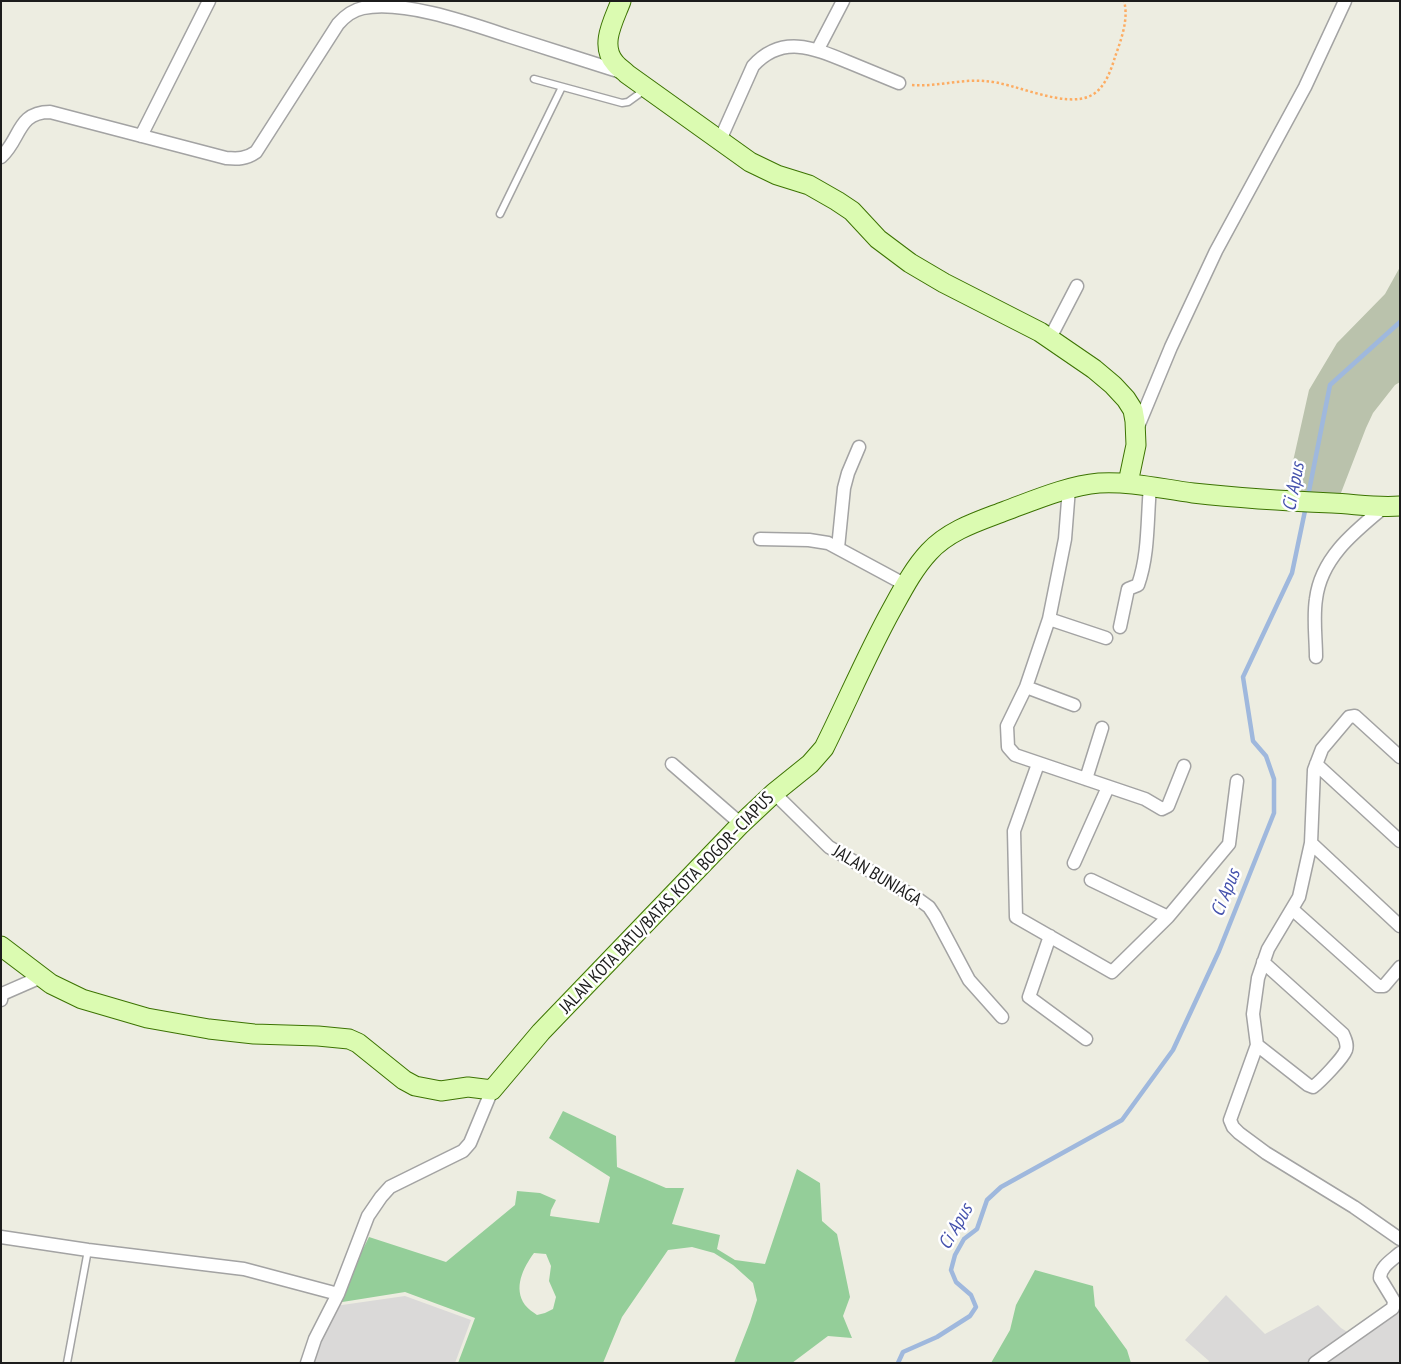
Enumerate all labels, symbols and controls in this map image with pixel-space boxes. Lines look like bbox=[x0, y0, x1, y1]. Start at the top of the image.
water label: Ci Apus bbox=[1278, 461, 1310, 513]
street label: JALAN KOTA BATU/BATAS KOTA BOGOR–CIAPUS bbox=[555, 788, 779, 1018]
street label: JALAN BUNIAGA bbox=[829, 841, 925, 911]
water label: Ci Apus bbox=[1206, 866, 1246, 920]
water label: Ci Apus bbox=[934, 1200, 978, 1254]

